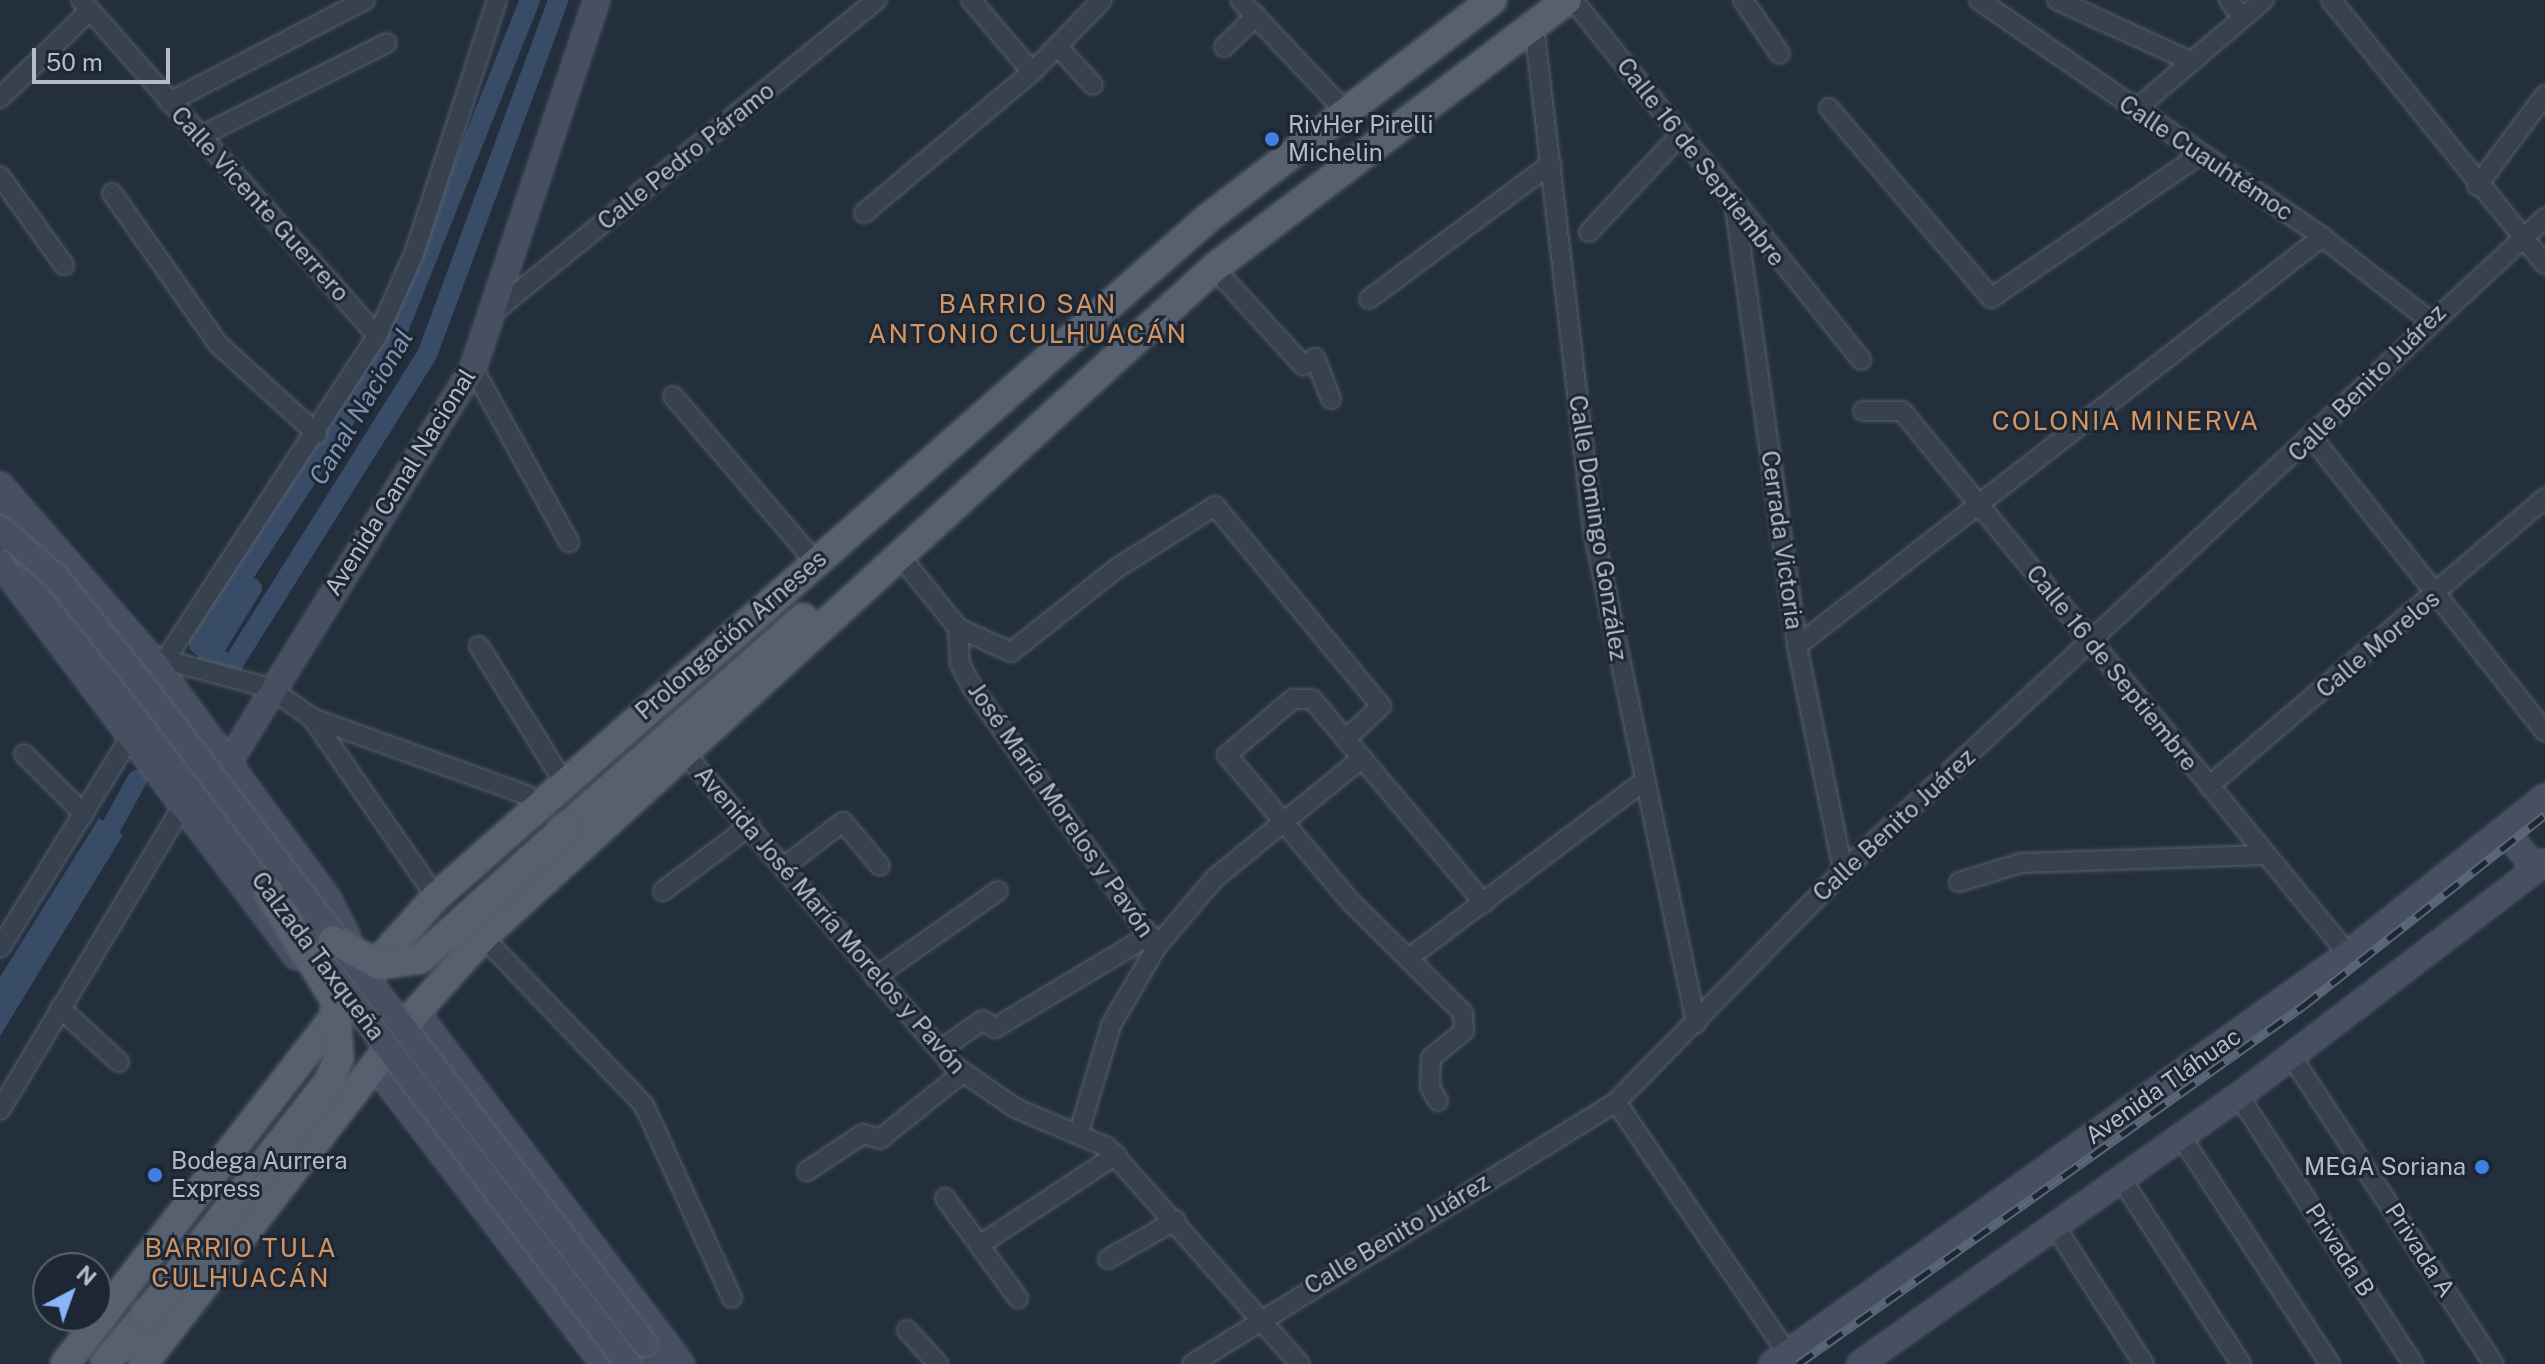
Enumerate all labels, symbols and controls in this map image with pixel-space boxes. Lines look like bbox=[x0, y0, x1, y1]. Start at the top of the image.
scale bar bbox=[36, 32, 174, 82]
text: 50 m bbox=[46, 48, 103, 76]
street label: Calle 16 de Septiembre bbox=[1611, 52, 1791, 272]
street label: Calle Pedro Páramo bbox=[592, 76, 780, 236]
street label: Calle Cuauhtémoc bbox=[2113, 89, 2299, 227]
street label: Calle Vicente Guerrero bbox=[165, 100, 355, 308]
place label: RivHer Pirelli Michelin bbox=[1288, 111, 1433, 167]
marker: RivHer Pirelli Michelin bbox=[1263, 130, 1281, 148]
district label: BARRIO SAN ANTONIO CULHUACÁN bbox=[868, 288, 1188, 350]
street label: Calle Benito Juárez bbox=[2282, 298, 2452, 468]
water label: Canal Nacional bbox=[302, 324, 420, 490]
street label: Avenida Canal Nacional bbox=[318, 363, 482, 601]
street label: Calle Domingo González bbox=[1563, 393, 1633, 663]
district label: COLONIA MINERVA bbox=[1992, 405, 2260, 437]
street label: Cerrada Victoria bbox=[1755, 448, 1809, 632]
street label: Prolongación Arneses bbox=[630, 544, 832, 726]
street label: Calle 16 de Septiembre bbox=[2020, 559, 2204, 777]
street label: Calle Morelos bbox=[2310, 584, 2446, 704]
street label: José María Morelos y Pavón bbox=[962, 677, 1160, 943]
street label: Calle Benito Juárez bbox=[1807, 742, 1981, 908]
street label: Avenida José María Morelos y Pavón bbox=[688, 760, 972, 1080]
street label: Calzada Taxqueña bbox=[245, 866, 391, 1046]
street label: Avenida Tláhuac bbox=[2080, 1022, 2246, 1150]
place label: Bodega Aurrera Express bbox=[171, 1147, 348, 1203]
place label: MEGA Soriana bbox=[2304, 1153, 2466, 1181]
marker: MEGA Soriana bbox=[2473, 1158, 2491, 1176]
marker: Bodega Aurrera Express bbox=[146, 1166, 164, 1184]
street label: Calle Benito Juárez bbox=[1299, 1167, 1495, 1301]
street label: Privada B bbox=[2299, 1198, 2381, 1302]
street label: Privada A bbox=[2379, 1198, 2461, 1302]
district label: BARRIO TULA CULHUACÁN bbox=[144, 1232, 338, 1294]
north arrow bbox=[32, 1252, 112, 1332]
text: N bbox=[71, 1260, 101, 1291]

